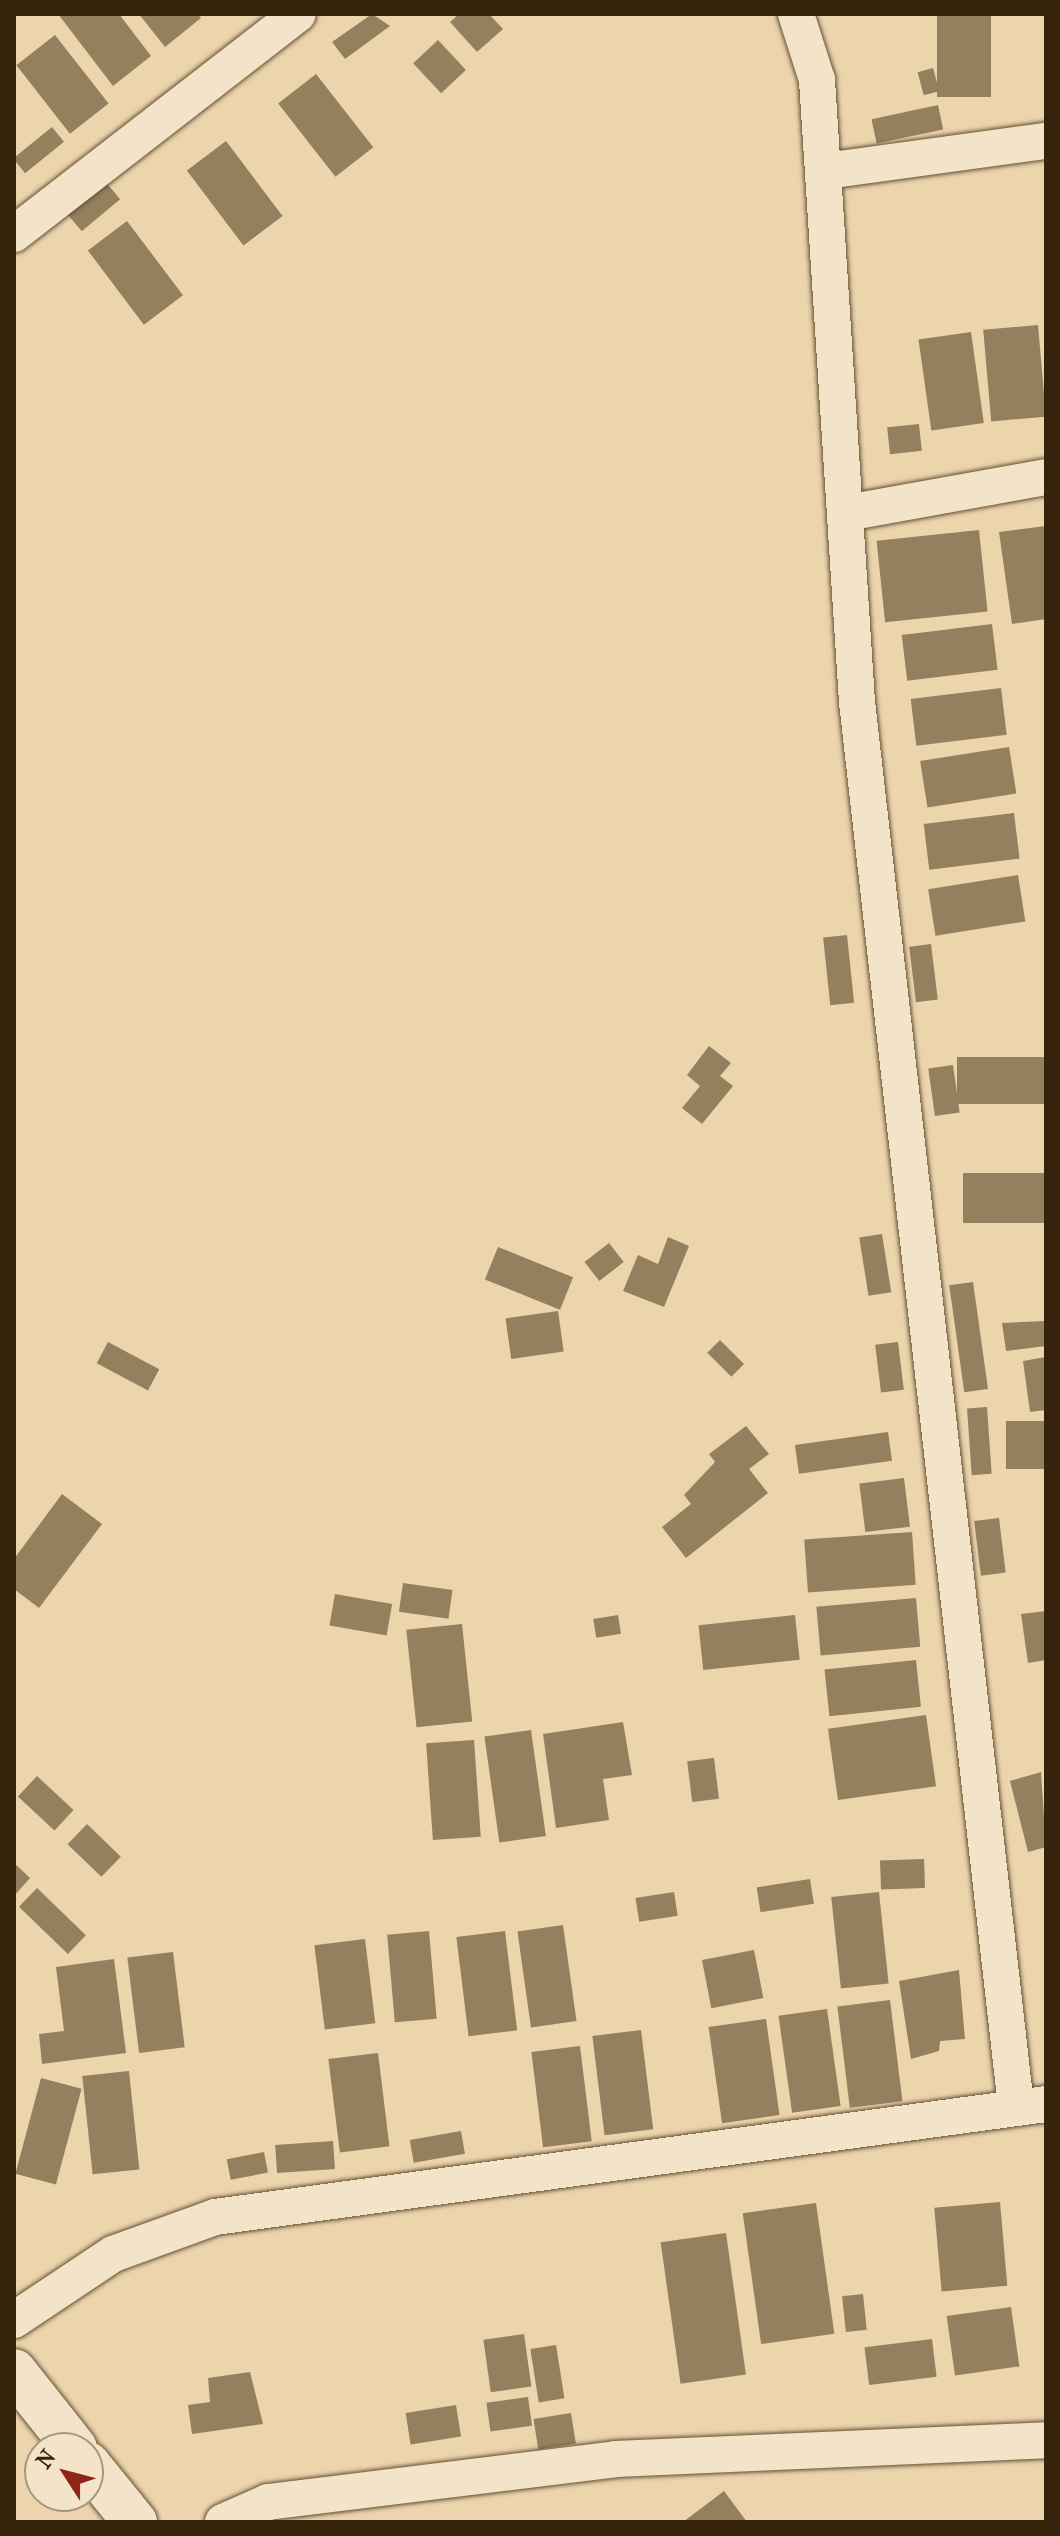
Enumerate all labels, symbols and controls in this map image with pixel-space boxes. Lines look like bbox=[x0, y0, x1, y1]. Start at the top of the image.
north arrow bbox=[24, 2432, 104, 2512]
text: N bbox=[31, 2445, 62, 2473]

